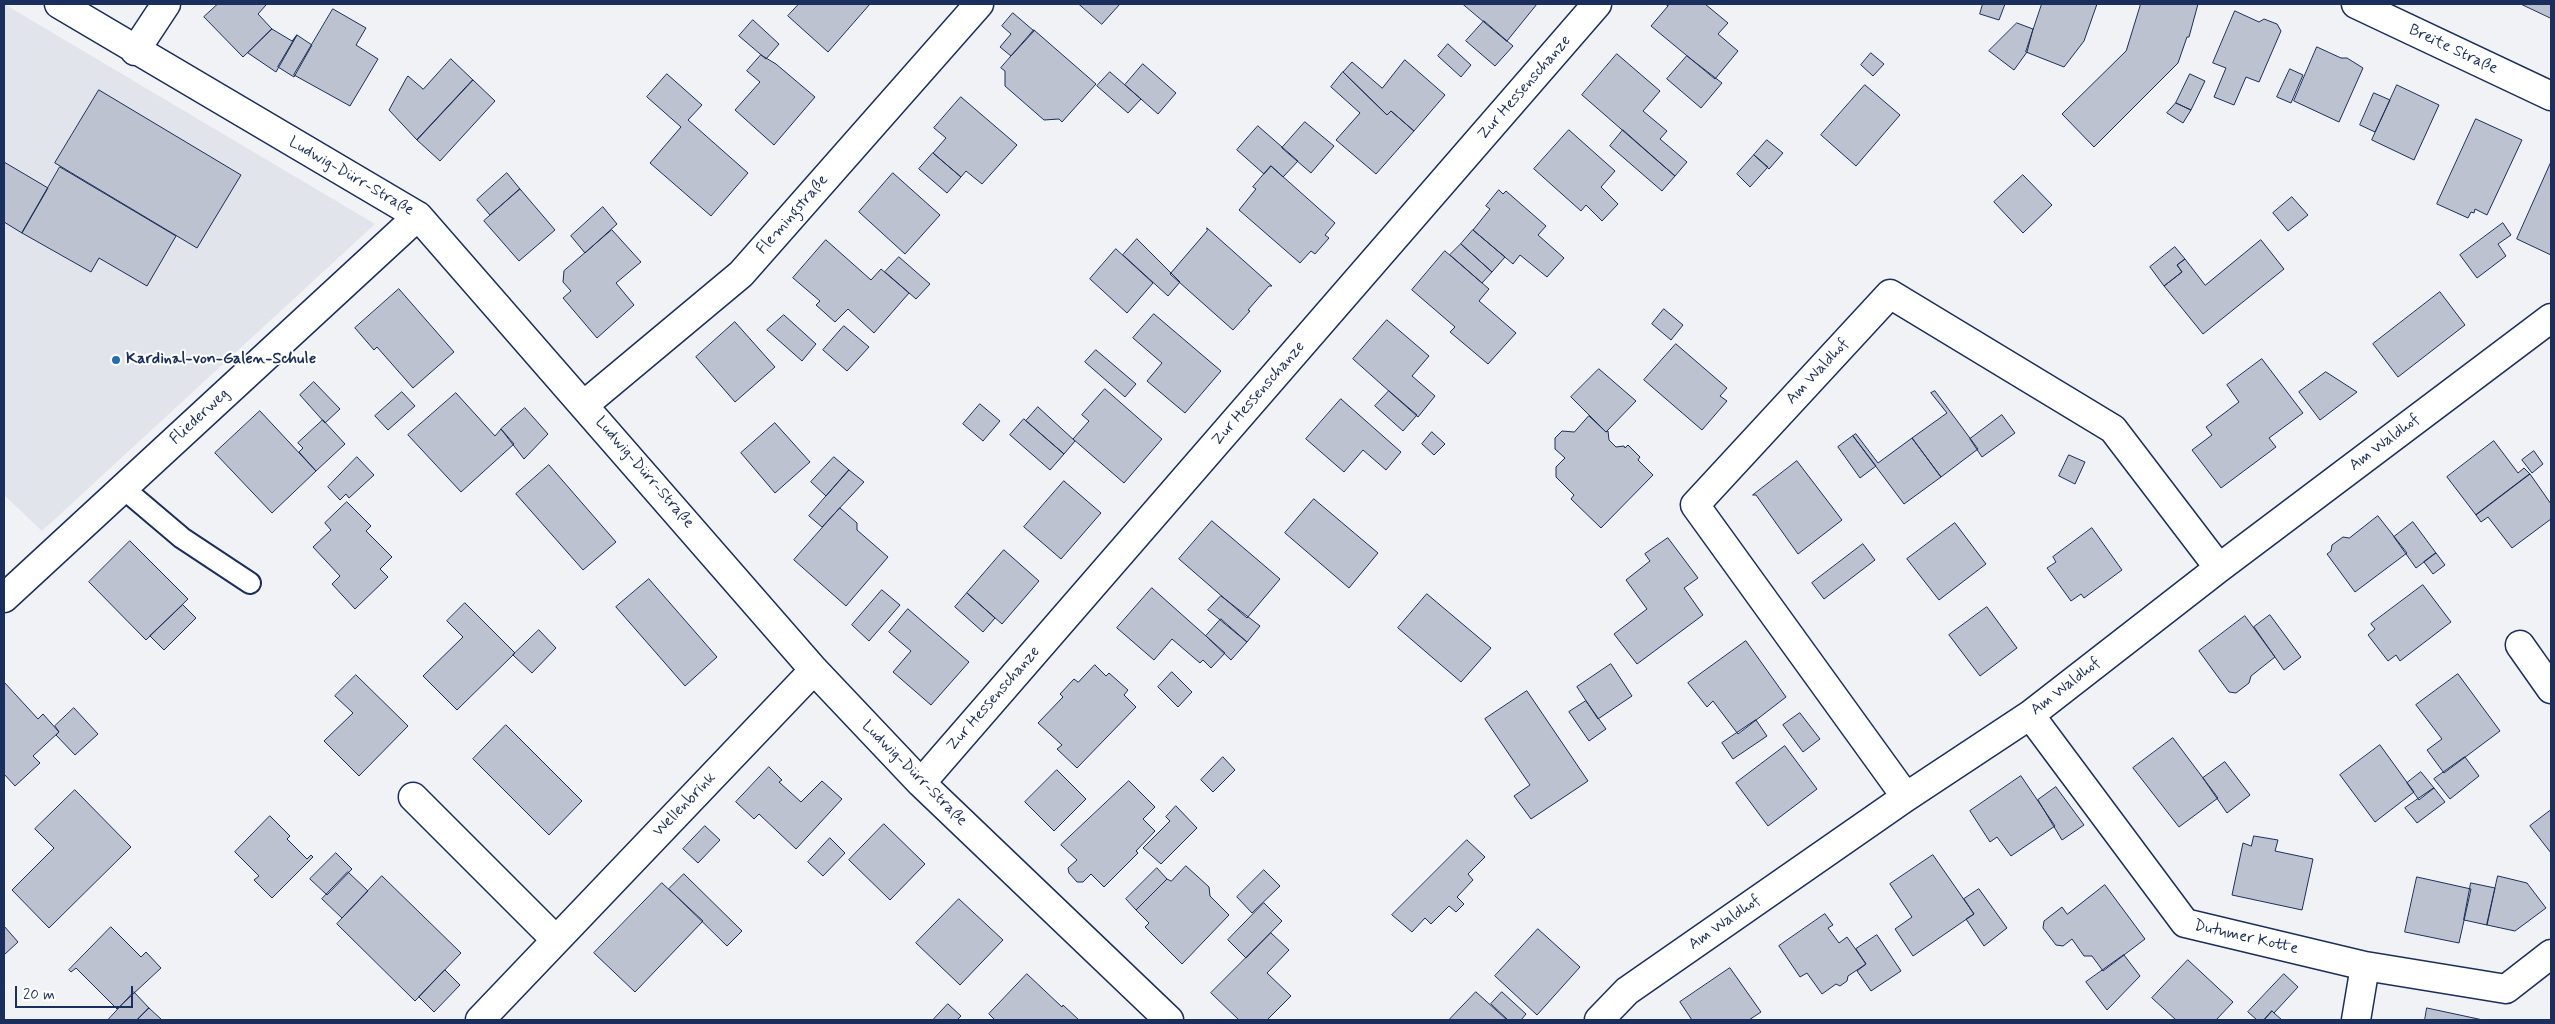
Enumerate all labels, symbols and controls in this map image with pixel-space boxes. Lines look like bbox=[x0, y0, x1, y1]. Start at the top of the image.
street label: Breite Straße bbox=[2405, 21, 2501, 79]
street label: Zur Hessenschanze bbox=[1474, 32, 1576, 144]
street label: Ludwig-Dürr-Straße bbox=[285, 133, 417, 221]
street label: Flemingstraße bbox=[753, 171, 833, 259]
street label: Am Waldhof bbox=[1783, 335, 1853, 409]
street label: Zur Hessenschanze bbox=[1208, 338, 1310, 450]
place label: Kardinal-von-Galen-Schule bbox=[126, 350, 316, 370]
marker: Kardinal-von-Galen-Schule bbox=[110, 354, 122, 366]
street label: Fliederweg bbox=[166, 385, 234, 449]
street label: Am Waldhof bbox=[2346, 410, 2424, 476]
street label: Ludwig-Dürr-Straße bbox=[590, 413, 698, 533]
street label: Zur Hessenschanze bbox=[943, 643, 1045, 755]
street label: Am Waldhof bbox=[2027, 654, 2105, 720]
street label: Ludwig-Dürr-Straße bbox=[857, 717, 971, 831]
street label: Wellenbrink bbox=[650, 769, 720, 841]
street label: Am Waldhof bbox=[1685, 891, 1765, 955]
street label: Dutumer Kotte bbox=[2192, 917, 2300, 959]
scale bar bbox=[18, 976, 135, 1008]
text: 20 m bbox=[23, 985, 55, 1005]

